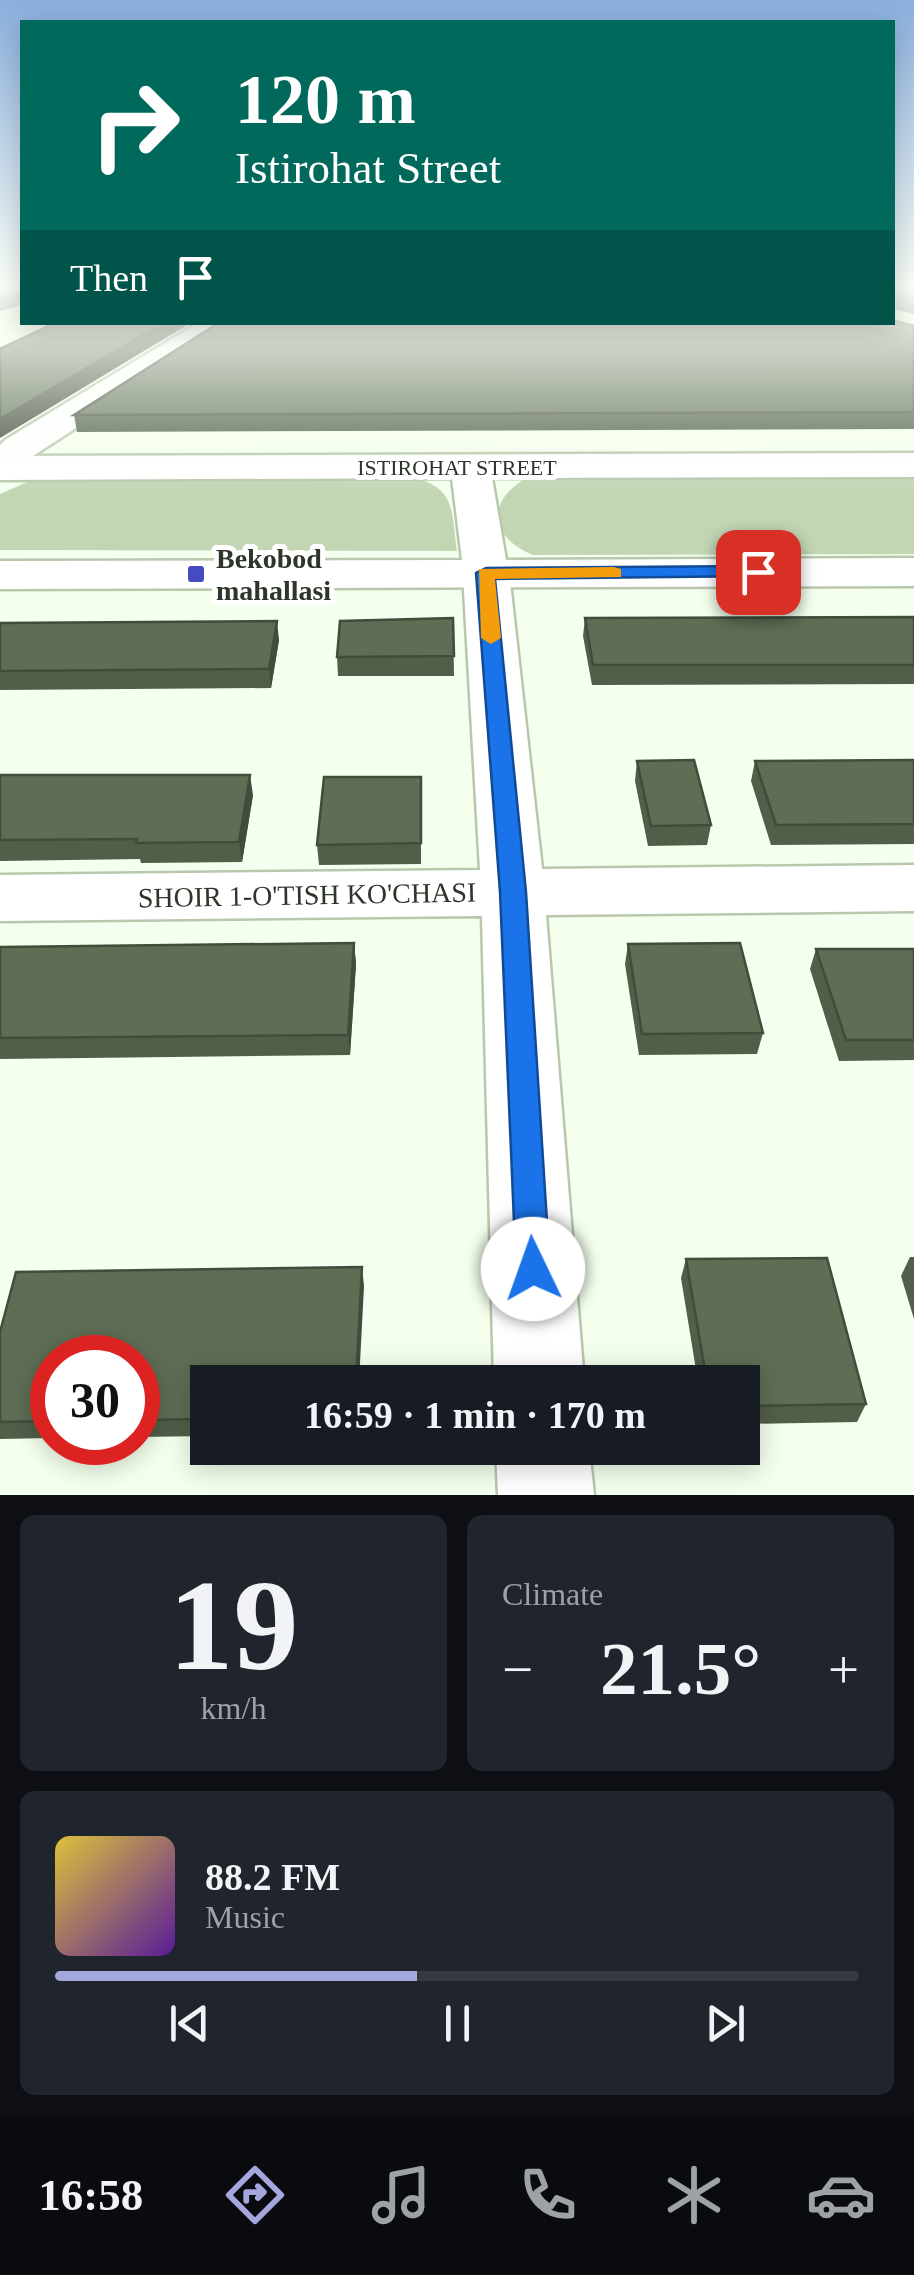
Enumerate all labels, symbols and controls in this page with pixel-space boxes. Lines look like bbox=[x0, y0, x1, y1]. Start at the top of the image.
icon: right bbox=[70, 60, 200, 190]
text: 120 m bbox=[235, 61, 416, 138]
text: Istirohat Street bbox=[235, 143, 501, 193]
icon: arrive bbox=[168, 250, 223, 305]
text: Then bbox=[70, 257, 148, 299]
street label: ISTIROHAT STREET bbox=[357, 455, 557, 480]
pin bbox=[716, 530, 801, 615]
place label: Bekobod mahallasi bbox=[216, 543, 331, 606]
icon: arrive bbox=[731, 545, 786, 600]
marker: Bekobod mahallasi bbox=[185, 563, 207, 585]
street label: SHOIR 1-O'TISH KO'CHASI bbox=[138, 877, 476, 913]
position arrow bbox=[481, 1217, 585, 1321]
speed limit sign: 30 bbox=[30, 1335, 160, 1465]
text: 16:59 · 1 min · 170 m bbox=[304, 1394, 646, 1436]
text: 19 bbox=[169, 1553, 299, 1697]
text: Climate bbox=[502, 1576, 603, 1612]
text: 21.5° bbox=[600, 1627, 761, 1710]
text: − bbox=[502, 1639, 533, 1700]
text: + bbox=[828, 1639, 859, 1700]
text: km/h bbox=[201, 1690, 266, 1726]
text: 88.2 FM bbox=[205, 1856, 340, 1898]
text: Music bbox=[205, 1899, 285, 1935]
icon: previous bbox=[162, 1996, 217, 2051]
icon: pause bbox=[430, 1996, 485, 2051]
icon: next bbox=[698, 1996, 753, 2051]
icon: directions bbox=[220, 2160, 290, 2230]
icon: music bbox=[366, 2160, 436, 2230]
icon: phone bbox=[513, 2160, 583, 2230]
icon: climate bbox=[659, 2160, 729, 2230]
icon: car bbox=[806, 2160, 876, 2230]
text: 16:58 bbox=[38, 2170, 143, 2220]

